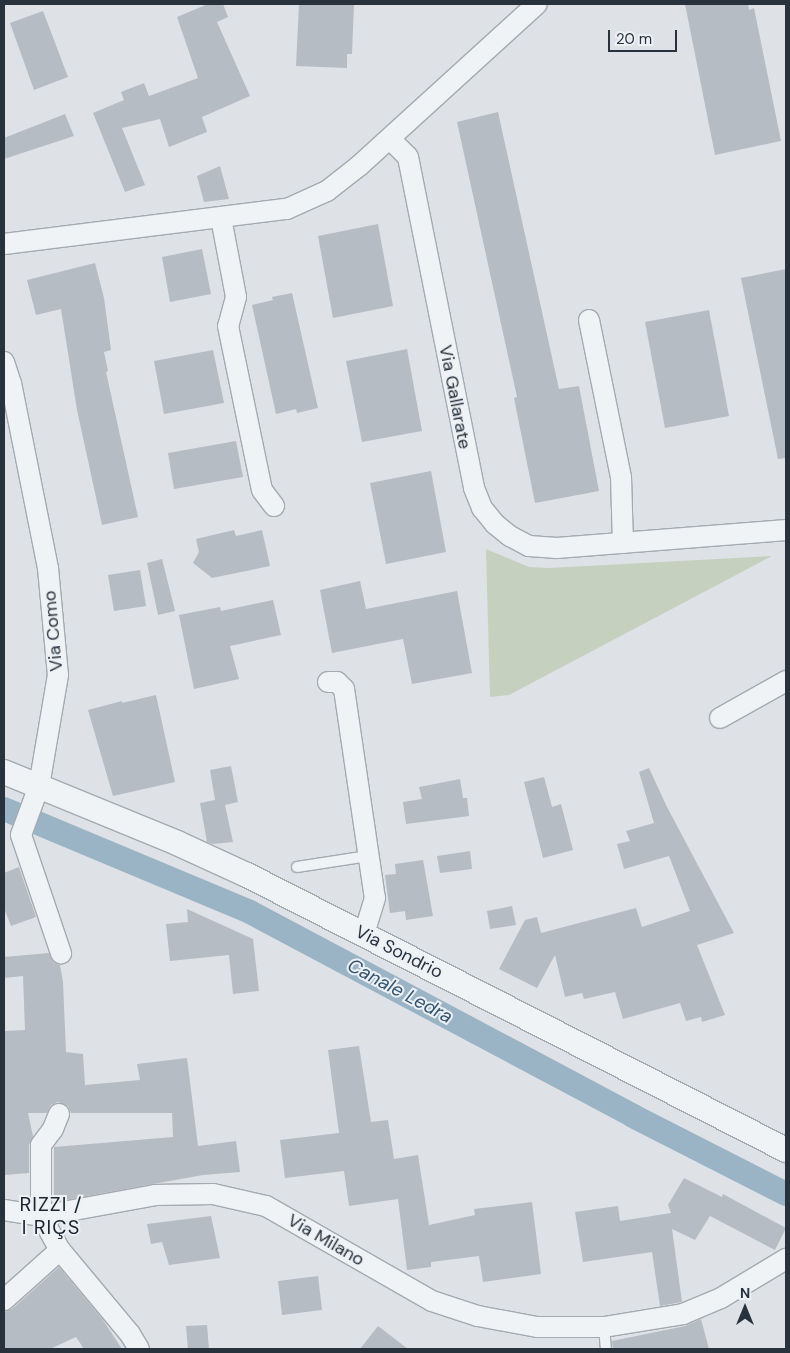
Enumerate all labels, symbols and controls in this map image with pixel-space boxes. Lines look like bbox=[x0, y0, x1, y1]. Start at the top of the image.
scale bar bbox=[610, 20, 679, 52]
text: 20 m bbox=[616, 29, 652, 49]
street label: Via Gallarate bbox=[434, 343, 476, 451]
street label: Via Como bbox=[39, 590, 67, 672]
street label: Via Sondrio bbox=[352, 921, 446, 983]
water label: Canale Ledra bbox=[344, 954, 456, 1028]
district label: RIZZI / I RIÇS bbox=[19, 1192, 83, 1239]
street label: Via Milano bbox=[284, 1209, 368, 1271]
north arrow bbox=[720, 1283, 770, 1333]
text: N bbox=[740, 1284, 750, 1302]

